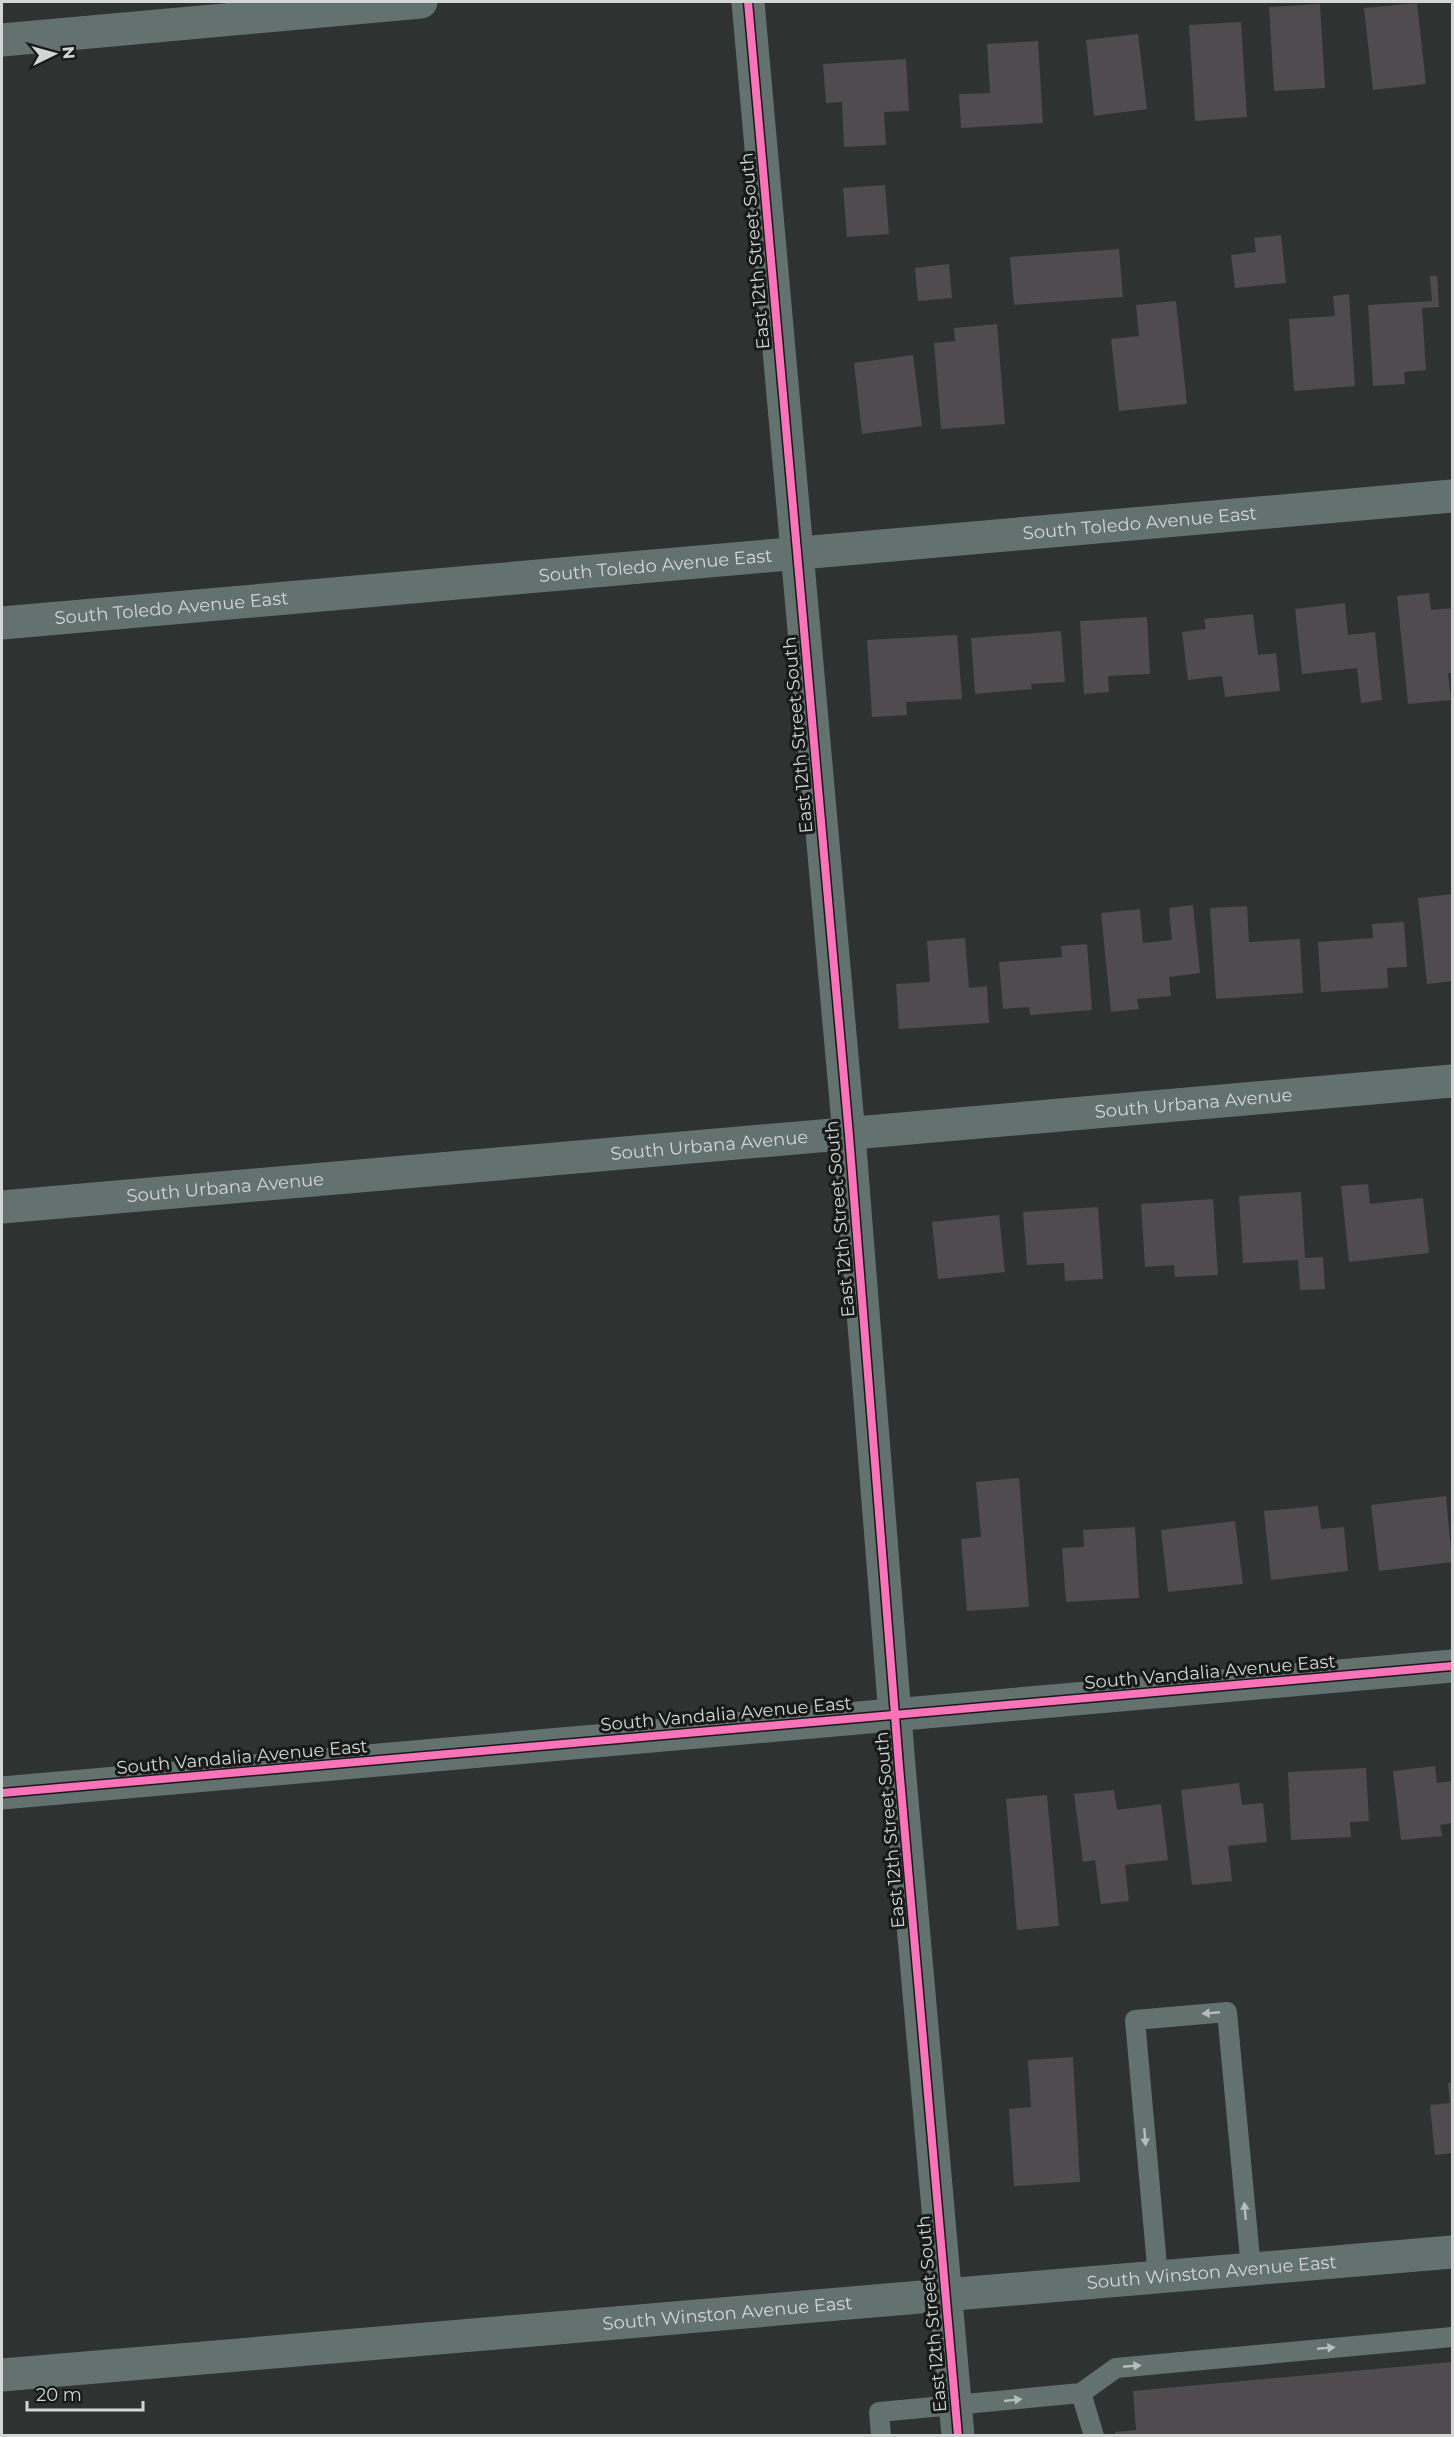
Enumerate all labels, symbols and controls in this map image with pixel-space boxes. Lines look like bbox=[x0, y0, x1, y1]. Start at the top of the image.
north arrow bbox=[24, 24, 84, 84]
text: N bbox=[58, 45, 78, 60]
street label: East 12th Street South bbox=[735, 152, 775, 350]
street label: South Toledo Avenue East bbox=[1022, 502, 1257, 545]
street label: South Toledo Avenue East bbox=[538, 545, 773, 587]
street label: South Toledo Avenue East bbox=[54, 587, 289, 629]
street label: East 12th Street South bbox=[778, 636, 818, 834]
street label: South Urbana Avenue bbox=[1094, 1084, 1293, 1123]
street label: East 12th Street South bbox=[820, 1120, 860, 1318]
street label: South Urbana Avenue bbox=[610, 1126, 809, 1165]
street label: South Urbana Avenue bbox=[125, 1168, 325, 1207]
street label: South Vandalia Avenue East bbox=[1083, 1650, 1337, 1694]
street label: South Vandalia Avenue East bbox=[599, 1692, 853, 1736]
street label: East 12th Street South bbox=[870, 1731, 910, 1929]
street label: South Vandalia Avenue East bbox=[115, 1735, 369, 1779]
one-way arrow bbox=[1202, 2008, 1221, 2018]
one-way arrow bbox=[1140, 2128, 1150, 2147]
one-way arrow bbox=[1240, 2201, 1250, 2220]
street label: East 12th Street South bbox=[912, 2215, 952, 2413]
street label: South Winston Avenue East bbox=[1086, 2251, 1337, 2294]
street label: South Winston Avenue East bbox=[602, 2292, 853, 2335]
one-way arrow bbox=[1316, 2343, 1335, 2353]
one-way arrow bbox=[1122, 2361, 1141, 2371]
scale bar bbox=[27, 2374, 142, 2412]
text: 20 m bbox=[36, 2384, 82, 2406]
one-way arrow bbox=[1004, 2395, 1023, 2405]

